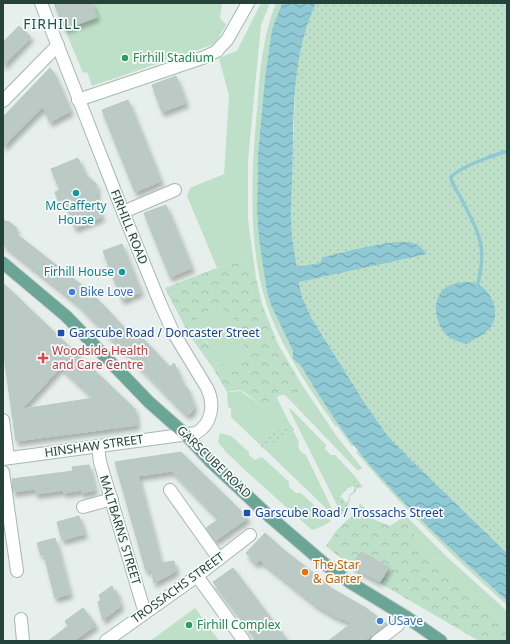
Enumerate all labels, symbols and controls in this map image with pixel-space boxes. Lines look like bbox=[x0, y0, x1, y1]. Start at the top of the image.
district label: FIRHILL bbox=[23, 14, 81, 33]
place label: Firhill Stadium bbox=[133, 49, 214, 66]
marker: Firhill Stadium bbox=[120, 53, 130, 63]
street label: FIRHILL ROAD bbox=[107, 187, 152, 267]
marker: McCafferty House bbox=[71, 188, 81, 198]
place label: McCafferty House bbox=[45, 197, 108, 228]
place label: Firhill House bbox=[44, 263, 114, 280]
marker: Firhill House bbox=[117, 267, 127, 277]
place label: Bike Love bbox=[80, 283, 134, 300]
marker: Bike Love bbox=[67, 287, 77, 297]
place label: Garscube Road / Doncaster Street bbox=[69, 324, 260, 341]
marker: Garscube Road / Doncaster Street bbox=[56, 328, 66, 338]
place label: Woodside Health and Care Centre bbox=[52, 342, 148, 373]
marker: Woodside Health and Care Centre bbox=[37, 352, 49, 364]
street label: GARSCUBE ROAD bbox=[173, 422, 255, 502]
street label: HINSHAW STREET bbox=[43, 430, 145, 461]
street label: MALTBARNS STREET bbox=[96, 473, 145, 587]
place label: Garscube Road / Trossachs Street bbox=[255, 504, 444, 521]
marker: Garscube Road / Trossachs Street bbox=[242, 508, 252, 518]
street label: TROSSACHS STREET bbox=[128, 548, 228, 627]
place label: The Star & Garter bbox=[313, 556, 361, 587]
marker: The Star & Garter bbox=[300, 567, 310, 577]
place label: USave bbox=[388, 612, 423, 629]
place label: Firhill Complex bbox=[197, 616, 281, 633]
marker: USave bbox=[375, 616, 385, 626]
marker: Firhill Complex bbox=[184, 620, 194, 630]

